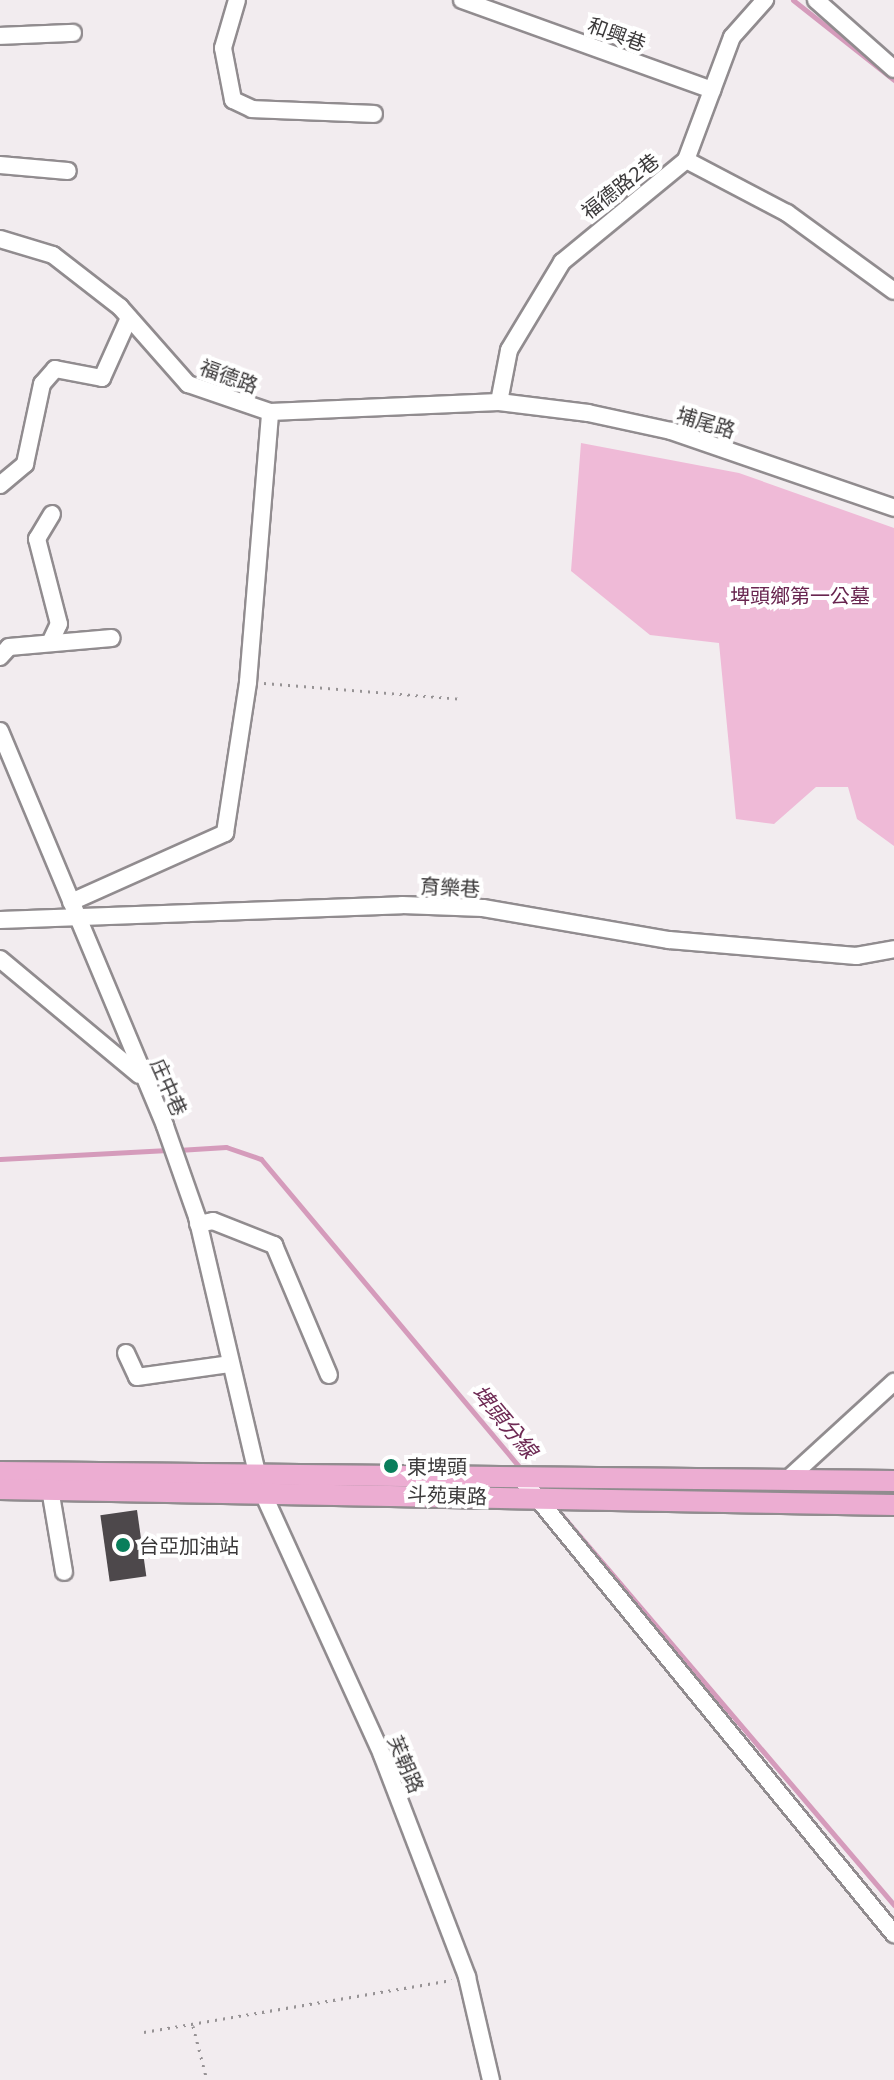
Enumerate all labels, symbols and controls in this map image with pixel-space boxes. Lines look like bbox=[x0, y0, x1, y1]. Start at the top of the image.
street label: 和興巷 bbox=[585, 12, 649, 56]
street label: 福德路2巷 bbox=[577, 148, 663, 224]
street label: 福德路 bbox=[197, 354, 261, 398]
street label: 埔尾路 bbox=[674, 402, 738, 442]
park label: 埤頭鄉第一公墓 bbox=[730, 583, 870, 607]
street label: 育樂巷 bbox=[419, 873, 481, 901]
street label: 庄中巷 bbox=[146, 1055, 192, 1119]
water label: 埤頭分線 bbox=[467, 1379, 543, 1463]
place label: 東埤頭 bbox=[407, 1454, 467, 1478]
marker: 東埤頭 bbox=[382, 1457, 400, 1475]
street label: 斗苑東路 bbox=[407, 1482, 487, 1508]
place label: 台亞加油站 bbox=[139, 1533, 239, 1557]
marker: 台亞加油站 bbox=[114, 1536, 132, 1554]
street label: 芙朝路 bbox=[383, 1732, 429, 1796]

